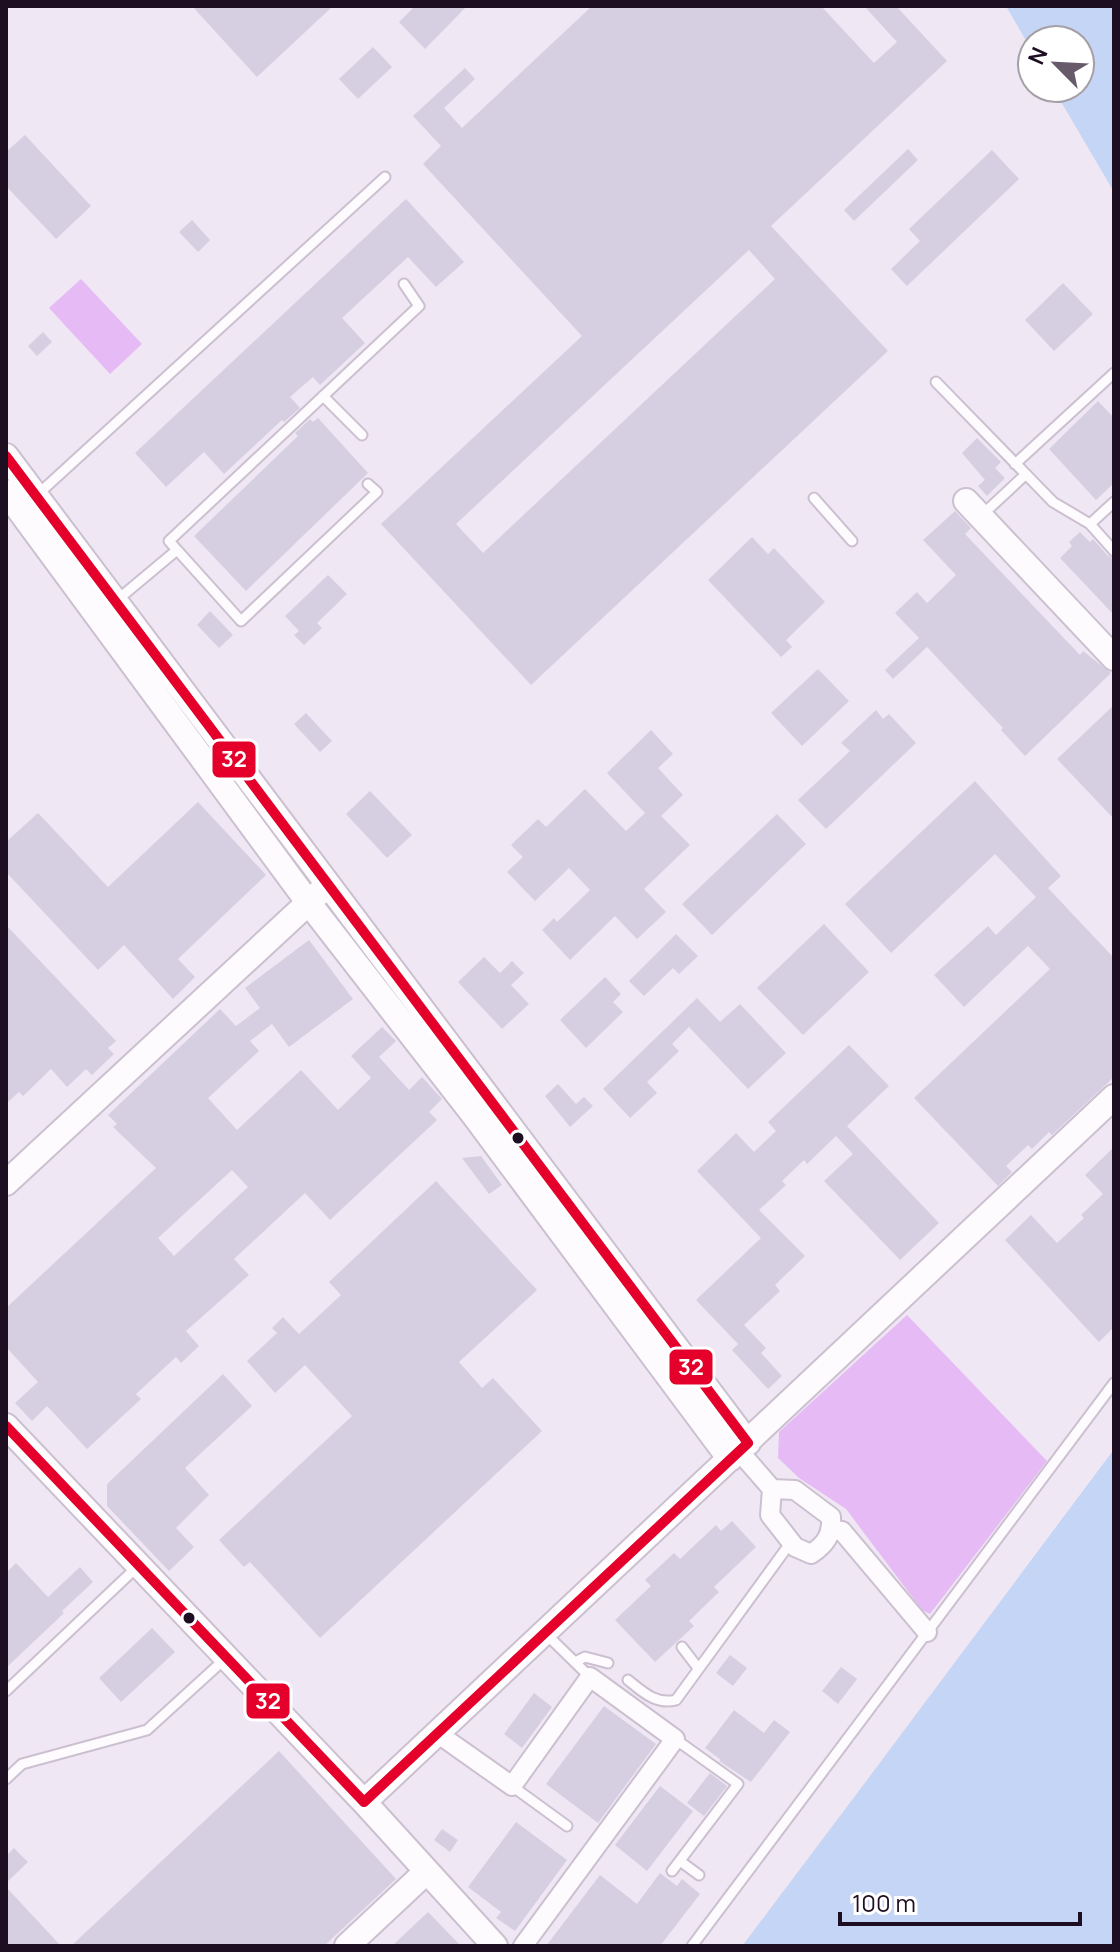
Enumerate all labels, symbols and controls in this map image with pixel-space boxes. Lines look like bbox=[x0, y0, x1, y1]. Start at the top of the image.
north arrow bbox=[1016, 24, 1096, 104]
text: N bbox=[1021, 43, 1055, 69]
line badge: 32 bbox=[211, 740, 257, 779]
text: 32 bbox=[221, 744, 247, 774]
unlabelled marker bbox=[510, 1130, 526, 1146]
line badge: 32 bbox=[668, 1348, 714, 1386]
text: 32 bbox=[678, 1352, 704, 1382]
unlabelled marker bbox=[181, 1610, 197, 1626]
line badge: 32 bbox=[245, 1682, 291, 1720]
text: 32 bbox=[255, 1686, 281, 1716]
scale bar bbox=[840, 1876, 1080, 1926]
text: 100 m bbox=[852, 1886, 916, 1919]

